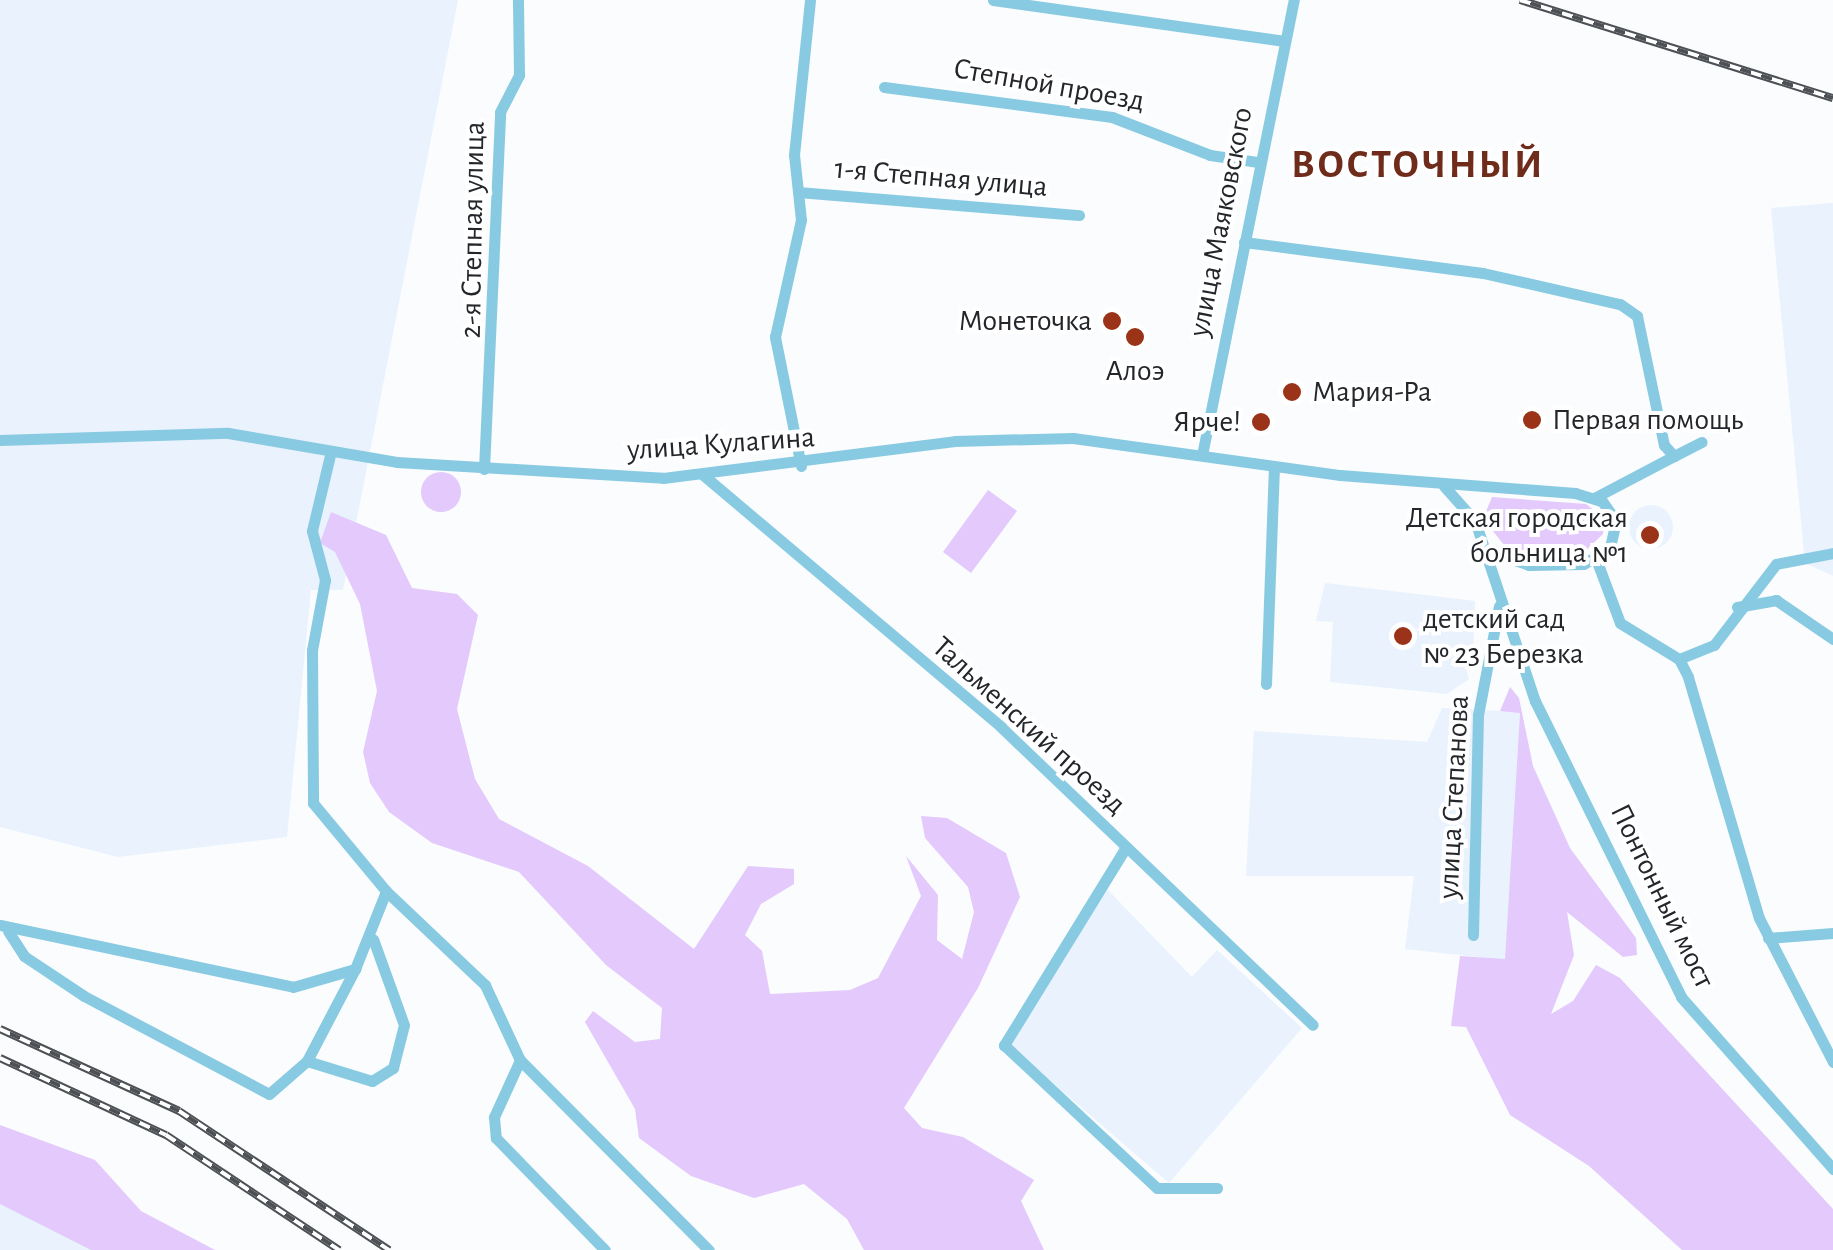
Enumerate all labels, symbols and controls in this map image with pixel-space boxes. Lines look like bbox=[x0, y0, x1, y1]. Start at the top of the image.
street label: Степной проезд bbox=[951, 50, 1147, 120]
street label: улица Маяковского bbox=[1181, 104, 1261, 340]
street label: 2-я Степная улица bbox=[453, 121, 493, 339]
district label: ВОСТОЧНЫЙ bbox=[1291, 141, 1545, 189]
street label: 1-я Степная улица bbox=[833, 151, 1049, 205]
place label: Монеточка bbox=[959, 303, 1092, 339]
marker: Монеточка bbox=[1101, 310, 1123, 332]
marker: Алоэ bbox=[1124, 326, 1146, 348]
place label: Алоэ bbox=[1105, 353, 1165, 389]
place label: Мария-Ра bbox=[1312, 374, 1432, 410]
marker: Мария-Ра bbox=[1281, 381, 1303, 403]
place label: Первая помощь bbox=[1552, 402, 1743, 438]
place label: Ярче! bbox=[1173, 404, 1241, 440]
marker: Первая помощь bbox=[1521, 409, 1543, 431]
marker: Ярче! bbox=[1250, 411, 1272, 433]
street label: улица Кулагина bbox=[626, 419, 816, 469]
place label: Детская городская больница №1 bbox=[1406, 500, 1628, 570]
marker: Детская городская больница №1 bbox=[1637, 522, 1663, 548]
place label: детский сад № 23 Березка bbox=[1423, 601, 1584, 672]
marker: детский сад № 23 Березка bbox=[1392, 625, 1414, 647]
street label: Тальменский проезд bbox=[925, 629, 1133, 823]
street label: улица Степанова bbox=[1431, 694, 1477, 900]
street label: Понтонный мост bbox=[1602, 798, 1722, 994]

